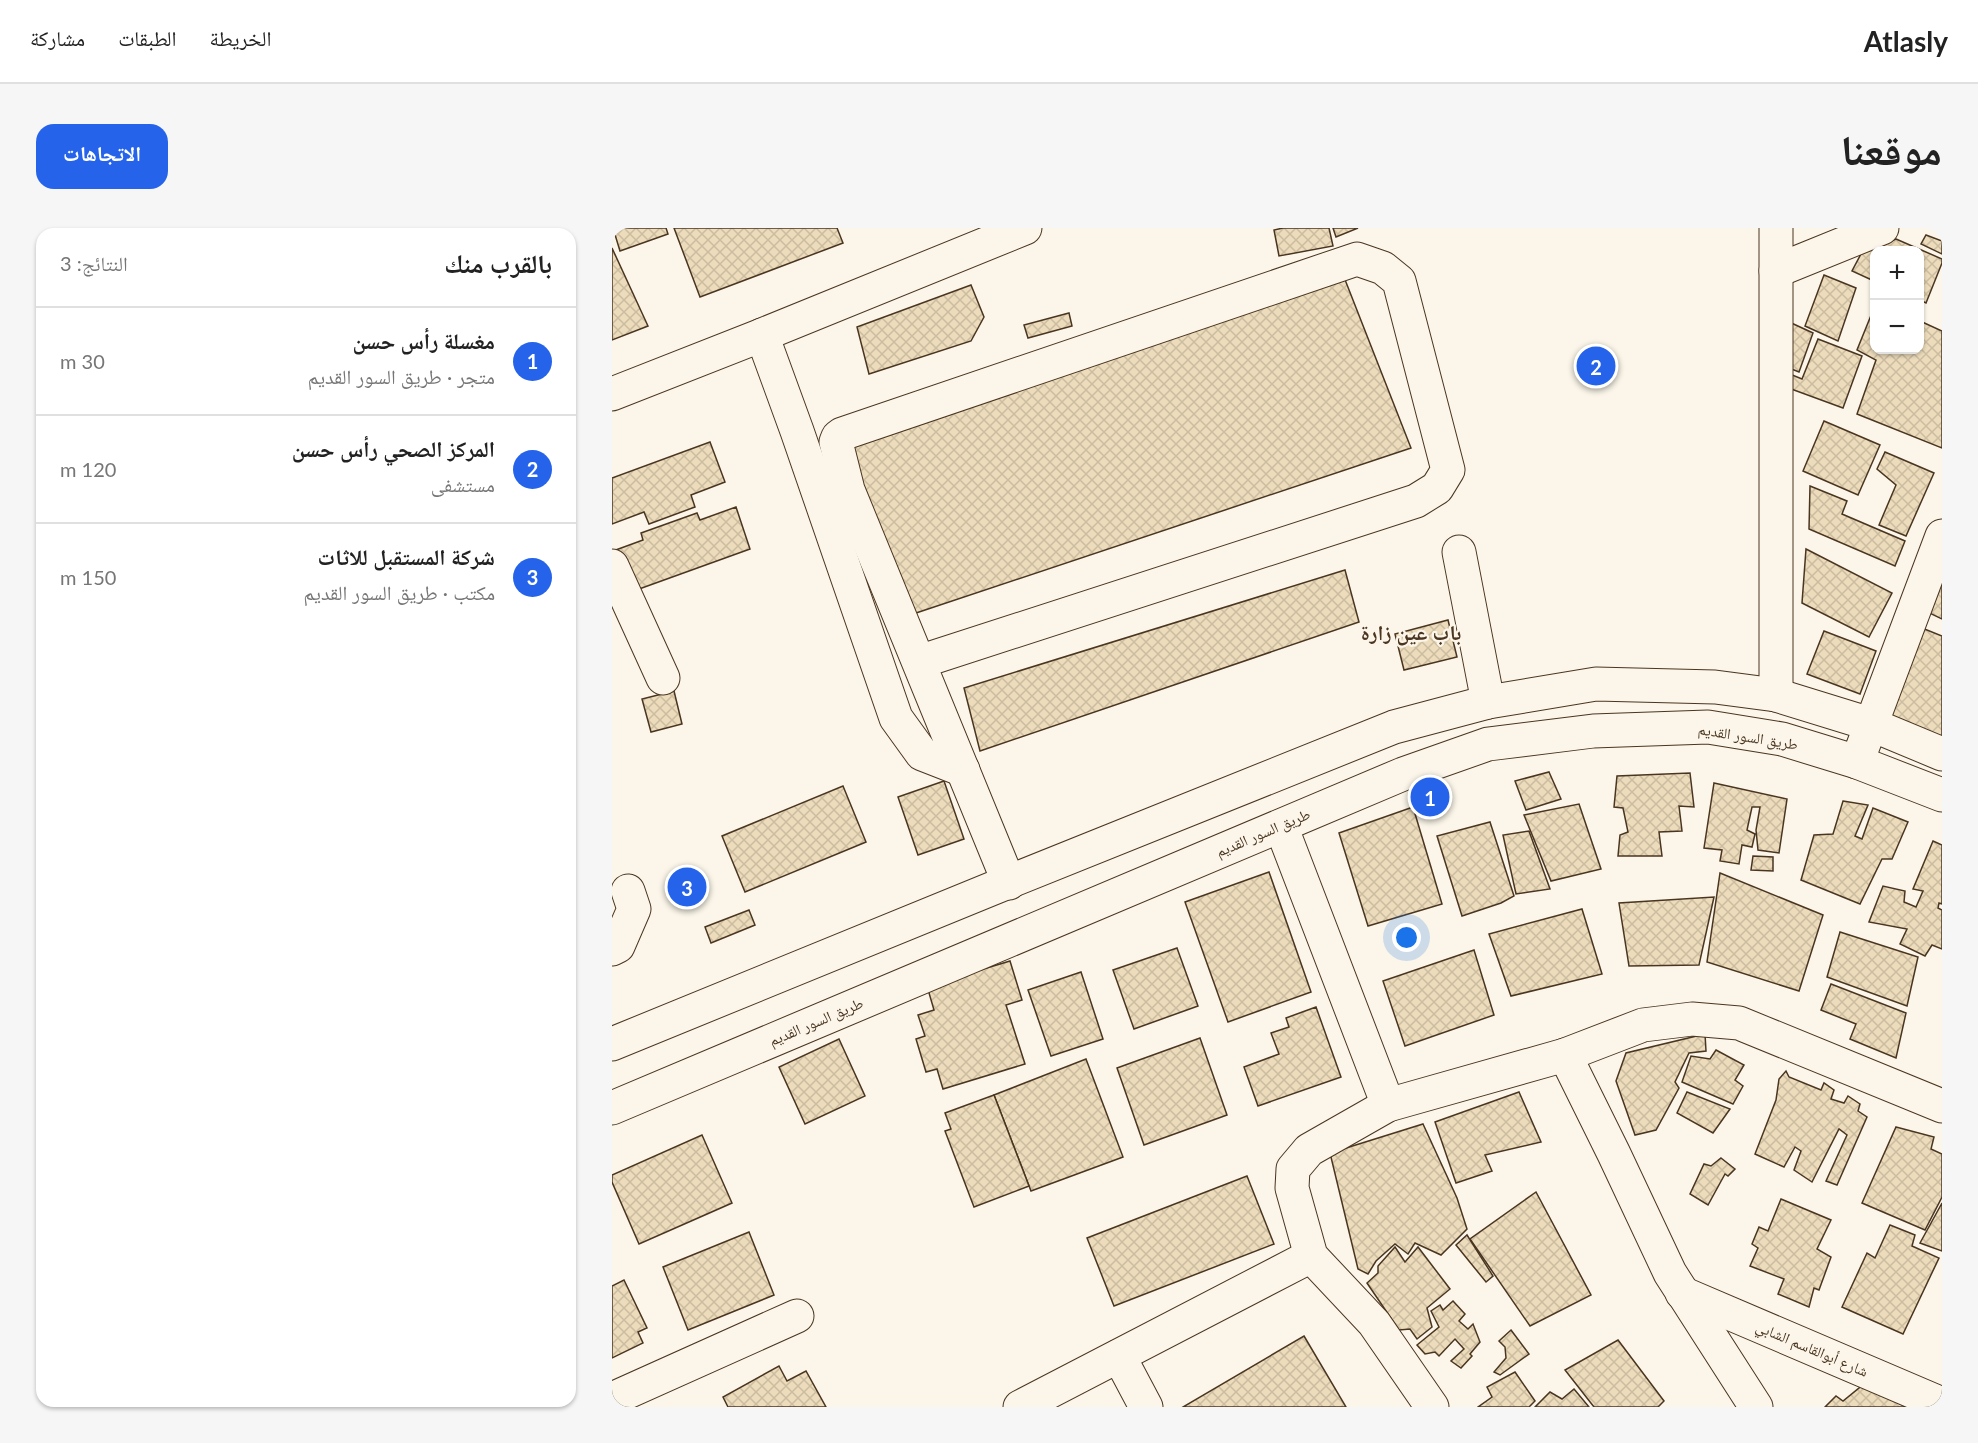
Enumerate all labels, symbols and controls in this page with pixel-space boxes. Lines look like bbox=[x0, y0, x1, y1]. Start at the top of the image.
text: Atlasly bbox=[1864, 24, 1948, 58]
text: مشاركة bbox=[30, 25, 85, 50]
text: الطبقات bbox=[118, 25, 177, 50]
text: الخريطة bbox=[210, 25, 271, 50]
button: الاتجاهات bbox=[36, 124, 168, 189]
text: موقعنا bbox=[1841, 124, 1942, 174]
map controls bbox=[1870, 246, 1924, 354]
button: + bbox=[1870, 246, 1924, 300]
text: بالقرب منك bbox=[444, 247, 552, 279]
text: النتائج: 3 bbox=[60, 251, 128, 275]
button: − bbox=[1870, 300, 1924, 354]
text: مغسلة رأس حسن bbox=[352, 327, 495, 354]
pin: 2 bbox=[1576, 344, 1616, 388]
text: 30 m bbox=[60, 349, 105, 373]
text: 1 bbox=[527, 349, 538, 373]
text: متجر · طريق السور القديم bbox=[308, 364, 495, 388]
text: المركز الصحي رأس حسن bbox=[292, 435, 495, 462]
text: 120 m bbox=[60, 457, 116, 481]
text: 2 bbox=[527, 457, 538, 481]
text: مستشفى bbox=[431, 472, 495, 496]
text: شركة المستقبل للاثات bbox=[318, 543, 495, 570]
text: 150 m bbox=[60, 565, 116, 589]
text: 3 bbox=[527, 565, 538, 589]
text: مكتب · طريق السور القديم bbox=[304, 580, 495, 604]
district label: باب عين زارة bbox=[1361, 619, 1461, 646]
street label: طريق السور القديم bbox=[1697, 719, 1799, 755]
pin: 1 bbox=[1410, 774, 1450, 820]
street label: طريق السور القديم bbox=[1213, 804, 1313, 862]
pin: 3 bbox=[668, 864, 706, 910]
your location bbox=[1392, 923, 1421, 952]
street label: طريق السور القديم bbox=[766, 993, 866, 1051]
street label: شارع أبوالقاسم الشابي bbox=[1752, 1316, 1871, 1383]

